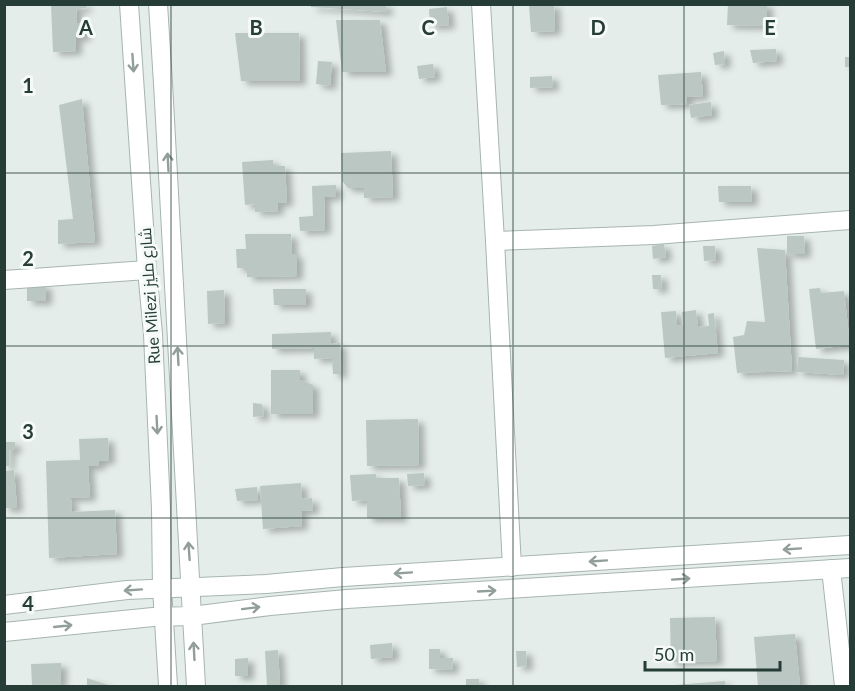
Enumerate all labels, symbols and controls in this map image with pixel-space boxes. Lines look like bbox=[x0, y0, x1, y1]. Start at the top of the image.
text: A bbox=[78, 15, 93, 39]
text: B bbox=[249, 15, 263, 39]
text: C bbox=[421, 15, 435, 39]
text: D bbox=[590, 15, 606, 39]
text: E bbox=[764, 15, 776, 39]
one-way arrow bbox=[127, 52, 138, 72]
text: 1 bbox=[22, 73, 34, 97]
one-way arrow bbox=[162, 152, 173, 172]
street label: Rue Milezi شارع مليز bbox=[135, 227, 166, 365]
text: 2 bbox=[22, 246, 34, 270]
one-way arrow bbox=[172, 347, 183, 367]
one-way arrow bbox=[152, 415, 163, 434]
text: 3 bbox=[22, 419, 34, 443]
one-way arrow bbox=[183, 541, 194, 561]
one-way arrow bbox=[783, 544, 803, 555]
one-way arrow bbox=[588, 556, 608, 567]
one-way arrow bbox=[393, 568, 413, 579]
one-way arrow bbox=[671, 573, 691, 584]
one-way arrow bbox=[123, 585, 143, 596]
one-way arrow bbox=[476, 585, 496, 596]
text: 4 bbox=[22, 591, 34, 615]
one-way arrow bbox=[240, 603, 260, 614]
one-way arrow bbox=[52, 620, 72, 631]
scale bar bbox=[645, 634, 780, 672]
one-way arrow bbox=[189, 642, 200, 662]
text: 50 m bbox=[654, 643, 694, 665]

